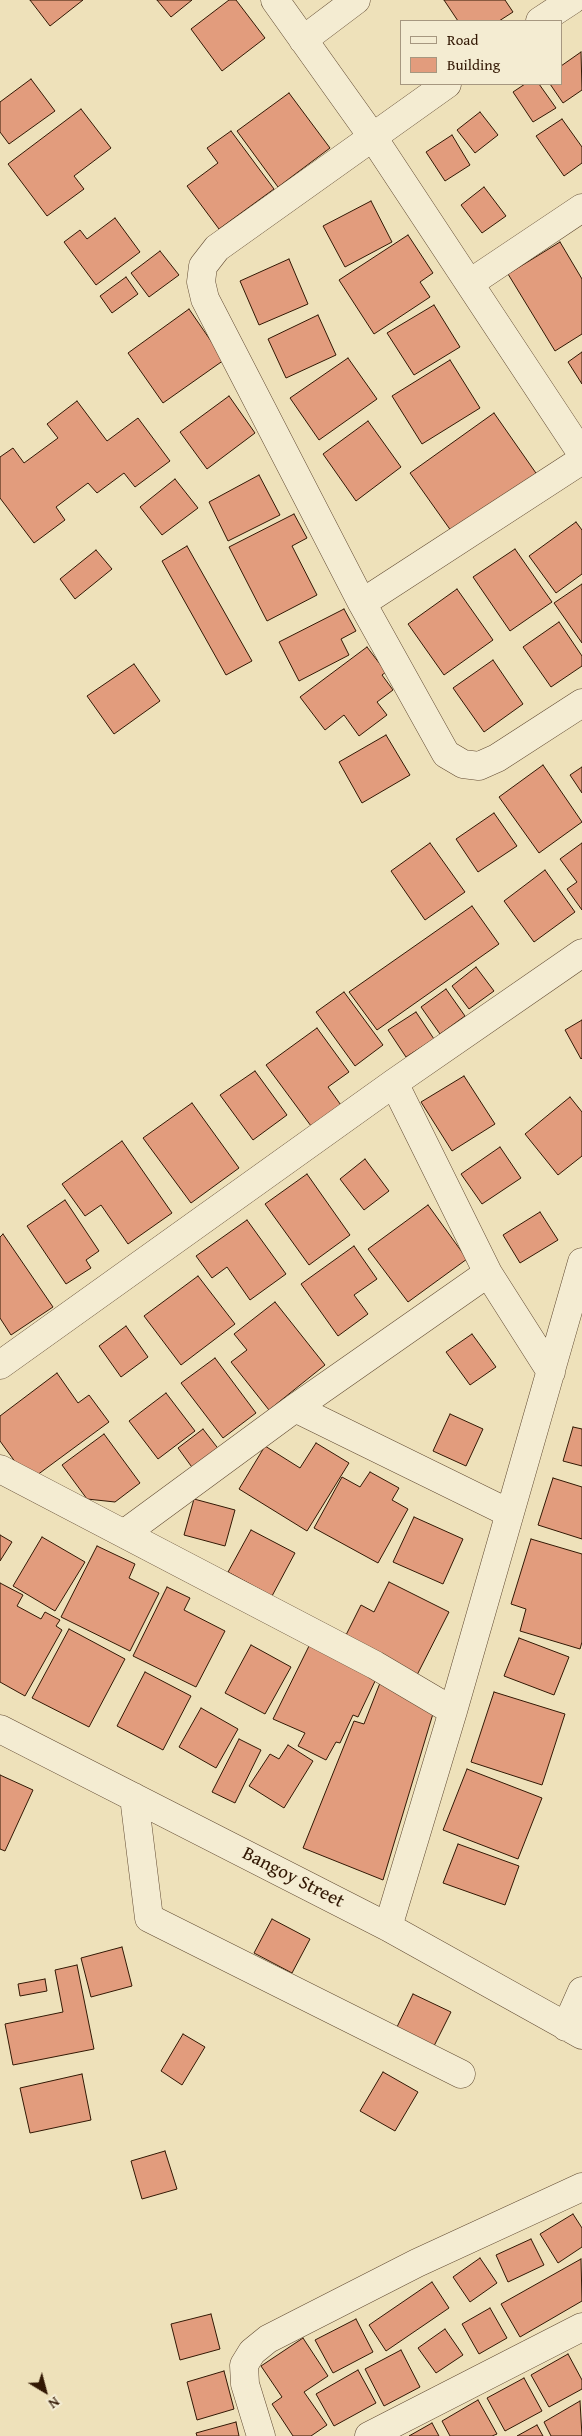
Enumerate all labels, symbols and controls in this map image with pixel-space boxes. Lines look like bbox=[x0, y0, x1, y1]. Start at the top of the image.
legend bbox=[400, 20, 562, 85]
text: Road bbox=[447, 29, 478, 50]
text: Building bbox=[447, 54, 500, 75]
street label: Bangoy Street bbox=[238, 1843, 348, 1913]
north arrow bbox=[20, 2366, 70, 2416]
text: N bbox=[44, 2392, 64, 2414]

